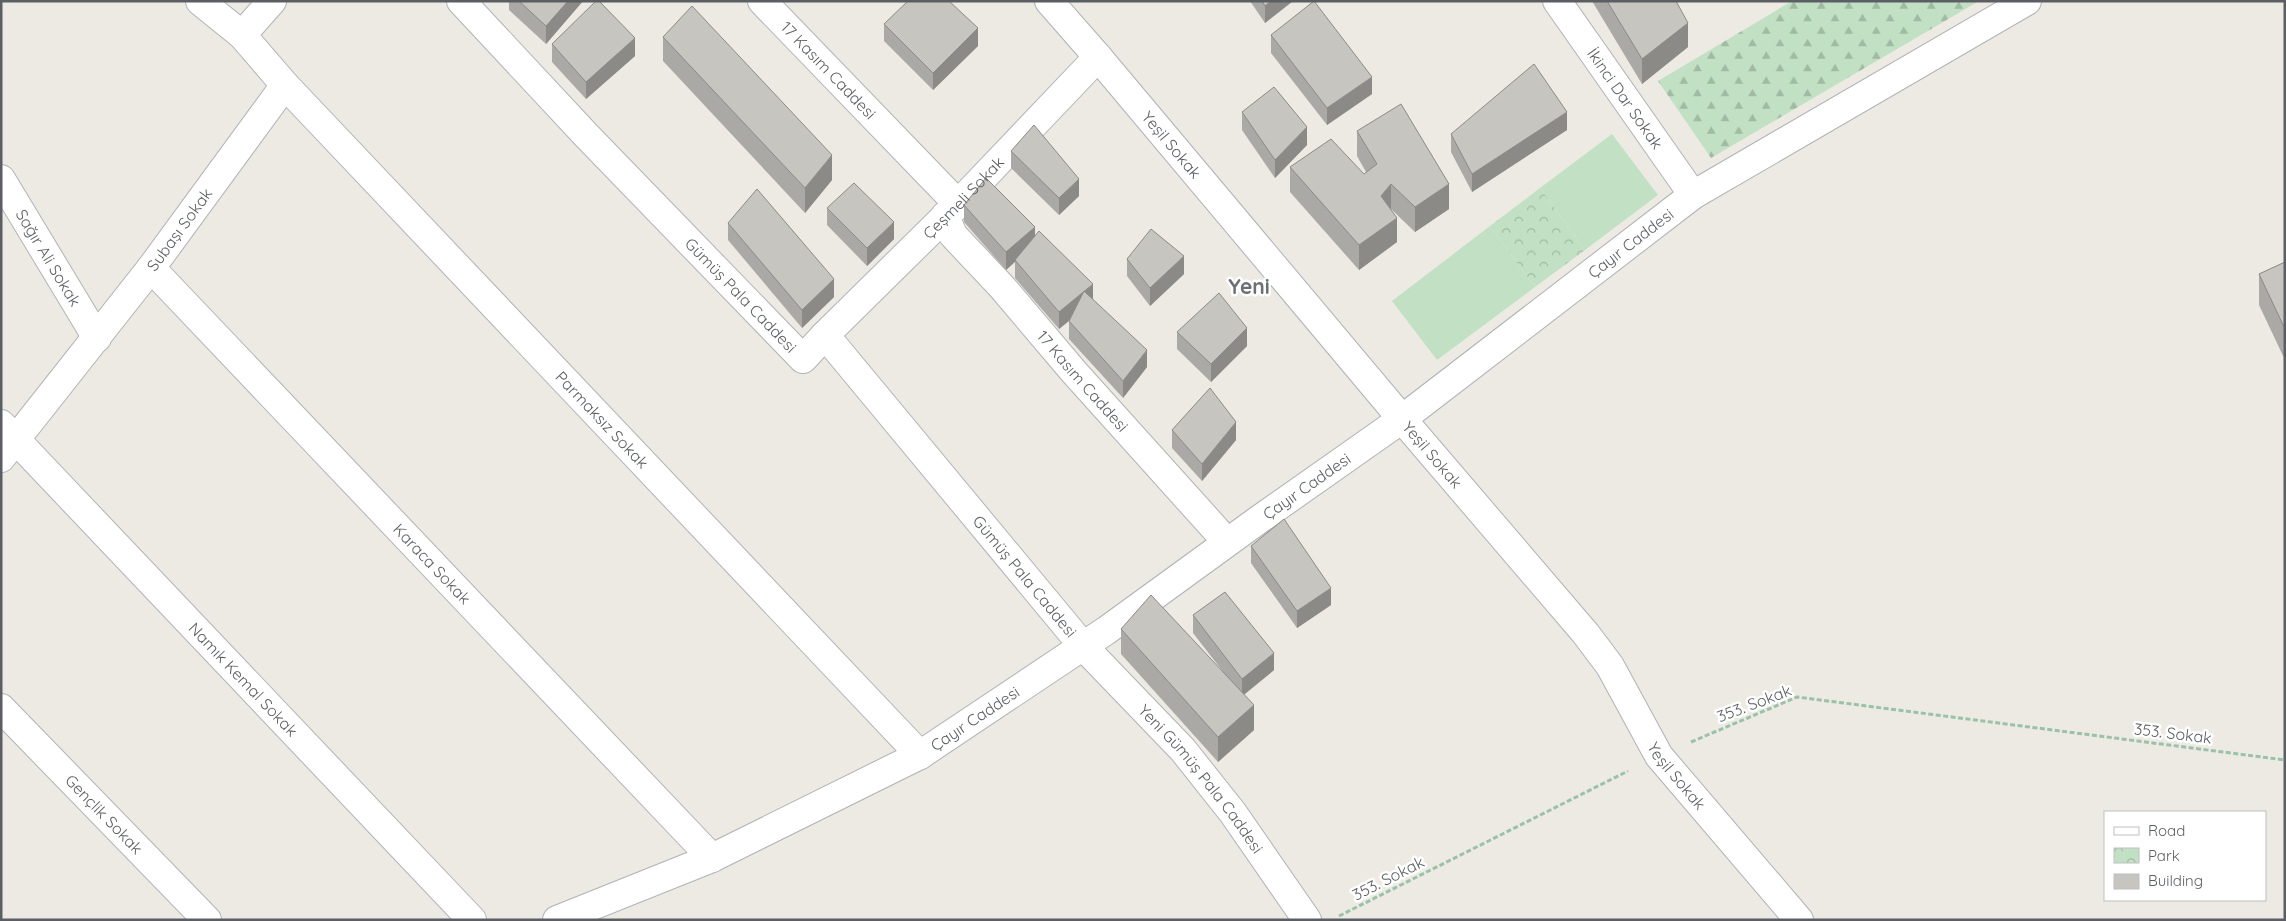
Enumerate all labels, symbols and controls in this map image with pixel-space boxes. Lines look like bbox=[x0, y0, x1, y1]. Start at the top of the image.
street label: 17 Kasım Caddesi bbox=[777, 17, 881, 123]
street label: İkinci Dar Sokak bbox=[1583, 44, 1668, 153]
street label: Yeşil Sokak bbox=[1138, 107, 1206, 183]
street label: Çeşmeli Sokak bbox=[919, 152, 1008, 243]
street label: Subaşı Sokak bbox=[142, 184, 216, 275]
street label: Çayır Caddesi bbox=[1584, 204, 1677, 282]
street label: Sağır Ali Sokak bbox=[12, 206, 86, 310]
street label: Gümüş Pala Caddesi bbox=[681, 233, 801, 357]
district label: Yeni bbox=[1228, 273, 1270, 299]
street label: 17 Kasım Caddesi bbox=[1033, 326, 1133, 436]
street label: Parmaksız Sokak bbox=[551, 367, 653, 472]
street label: Yeşil Sokak bbox=[1398, 417, 1467, 492]
street label: Çayır Caddesi bbox=[1259, 448, 1354, 524]
street label: Gümüş Pala Caddesi bbox=[969, 511, 1081, 641]
street label: Karaca Sokak bbox=[389, 519, 475, 608]
street label: Namık Kemal Sokak bbox=[185, 618, 302, 740]
street label: 353. Sokak bbox=[1714, 680, 1794, 726]
street label: Çayır Caddesi bbox=[927, 681, 1023, 755]
street label: Yeni Gümüş Pala Caddesi bbox=[1134, 700, 1268, 857]
street label: 353. Sokak bbox=[2133, 718, 2213, 748]
street label: Yeşil Sokak bbox=[1643, 738, 1710, 814]
street label: Gençlik Sokak bbox=[61, 770, 147, 858]
legend bbox=[2104, 811, 2266, 901]
text: Road bbox=[2148, 821, 2185, 840]
text: Park bbox=[2148, 846, 2180, 865]
street label: 353. Sokak bbox=[1349, 851, 1427, 905]
text: Building bbox=[2148, 871, 2203, 890]

